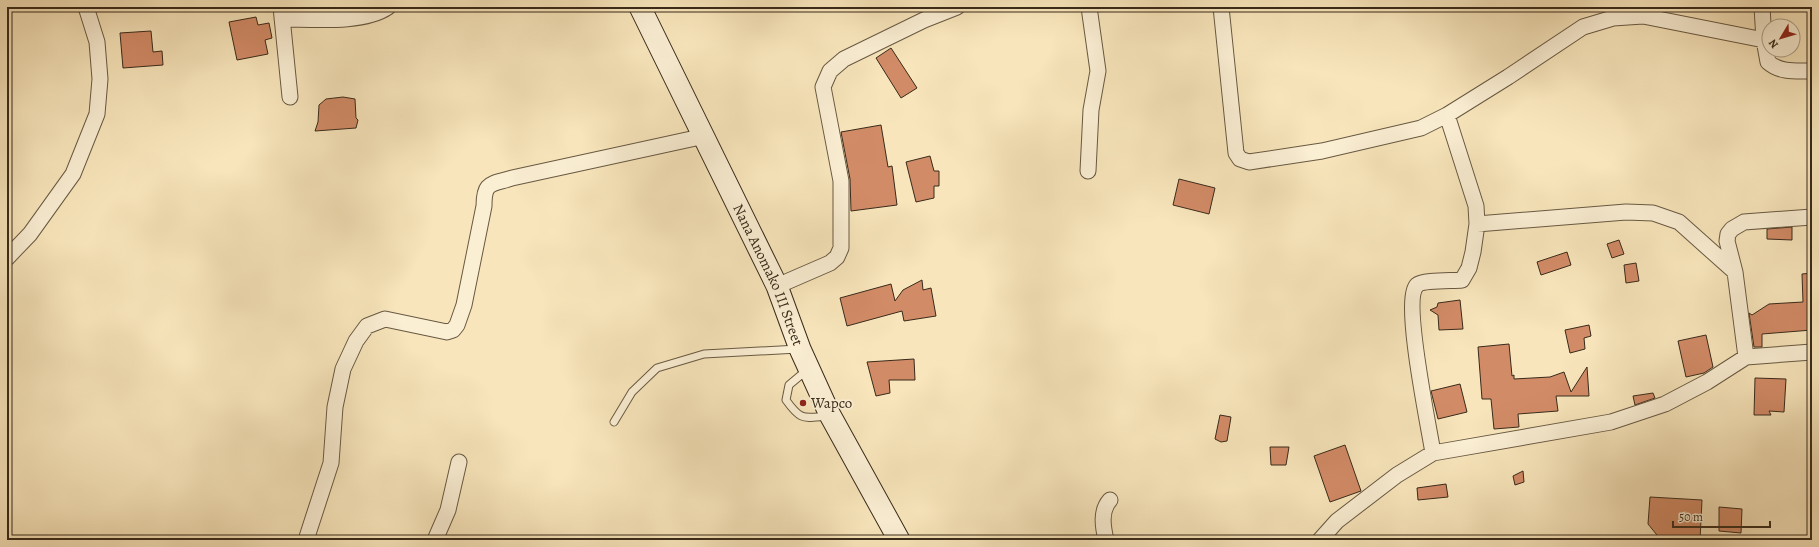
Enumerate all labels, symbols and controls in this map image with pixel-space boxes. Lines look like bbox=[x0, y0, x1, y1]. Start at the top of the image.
north arrow bbox=[1761, 18, 1801, 58]
text: N bbox=[1765, 36, 1782, 52]
street label: Nana Anomako III Street bbox=[728, 200, 808, 348]
place label: Wapco bbox=[810, 393, 852, 413]
marker: Wapco bbox=[798, 398, 808, 408]
scale bar bbox=[1673, 503, 1770, 529]
text: 50 m bbox=[1679, 509, 1703, 525]

